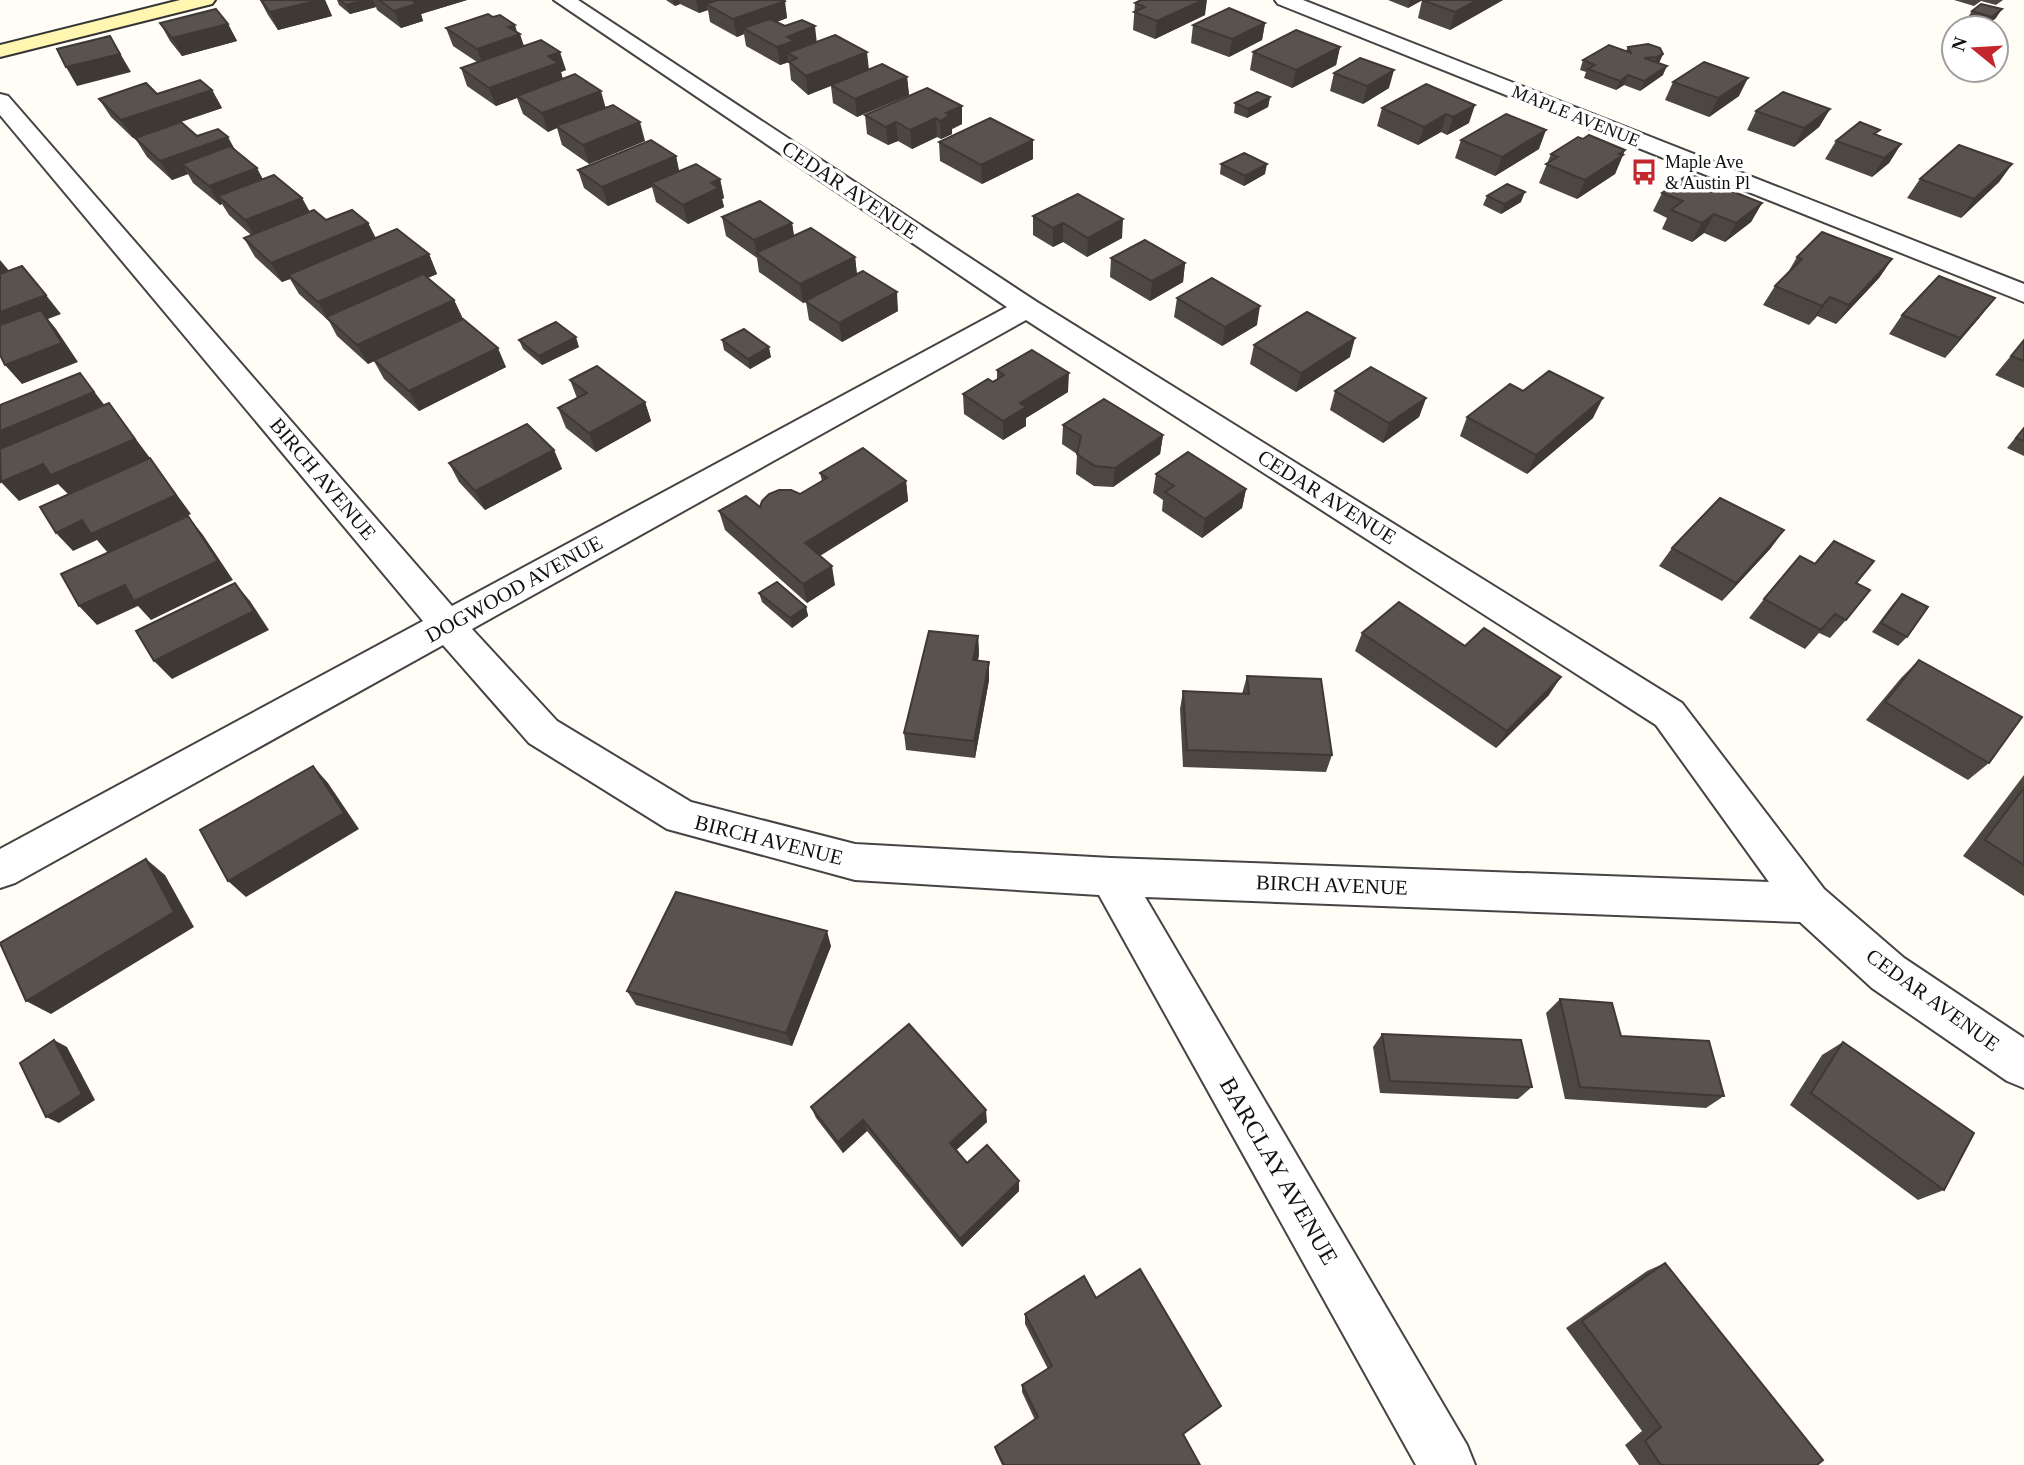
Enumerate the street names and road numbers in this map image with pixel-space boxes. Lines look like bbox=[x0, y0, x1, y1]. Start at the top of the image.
street label: MAPLE AVENUE bbox=[1509, 81, 1643, 151]
street label: CEDAR AVENUE bbox=[777, 136, 923, 244]
street label: BIRCH AVENUE bbox=[265, 413, 381, 545]
street label: CEDAR AVENUE bbox=[1253, 445, 1401, 549]
street label: DOGWOOD AVENUE bbox=[421, 530, 607, 648]
street label: BIRCH AVENUE bbox=[692, 810, 846, 870]
street label: BIRCH AVENUE bbox=[1256, 870, 1408, 900]
street label: CEDAR AVENUE bbox=[1862, 944, 2004, 1056]
street label: BARCLAY AVENUE bbox=[1215, 1073, 1343, 1269]

